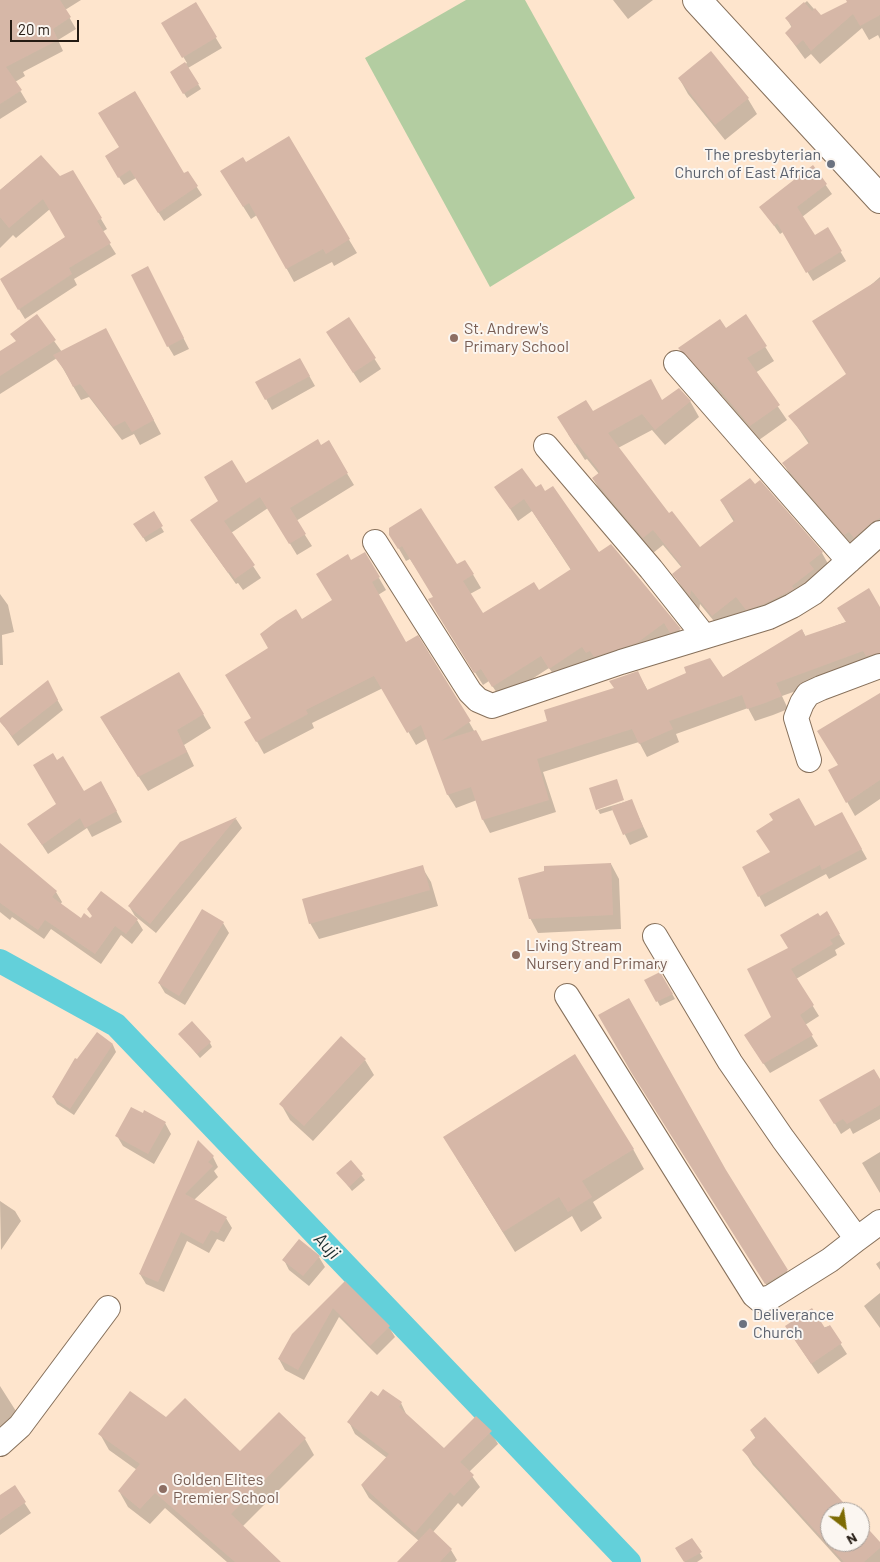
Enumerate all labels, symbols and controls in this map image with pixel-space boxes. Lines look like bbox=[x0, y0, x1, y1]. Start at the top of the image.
scale bar bbox=[12, 10, 81, 42]
text: 20 m bbox=[18, 20, 50, 38]
place label: The presbyterian Church of East Africa bbox=[675, 145, 821, 183]
marker: The presbyterian Church of East Africa bbox=[825, 158, 837, 170]
place label: St. Andrew's Primary School bbox=[464, 319, 569, 357]
marker: St. Andrew's Primary School bbox=[448, 332, 460, 344]
place label: Living Stream Nursery and Primary bbox=[526, 936, 667, 974]
marker: Living Stream Nursery and Primary bbox=[510, 949, 522, 961]
water label: Auji bbox=[309, 1228, 345, 1264]
place label: Deliverance Church bbox=[753, 1305, 834, 1343]
marker: Deliverance Church bbox=[737, 1318, 749, 1330]
place label: Golden Elites Premier School bbox=[173, 1470, 279, 1508]
marker: Golden Elites Premier School bbox=[157, 1483, 169, 1495]
north arrow bbox=[820, 1502, 870, 1552]
text: N bbox=[844, 1530, 861, 1549]

